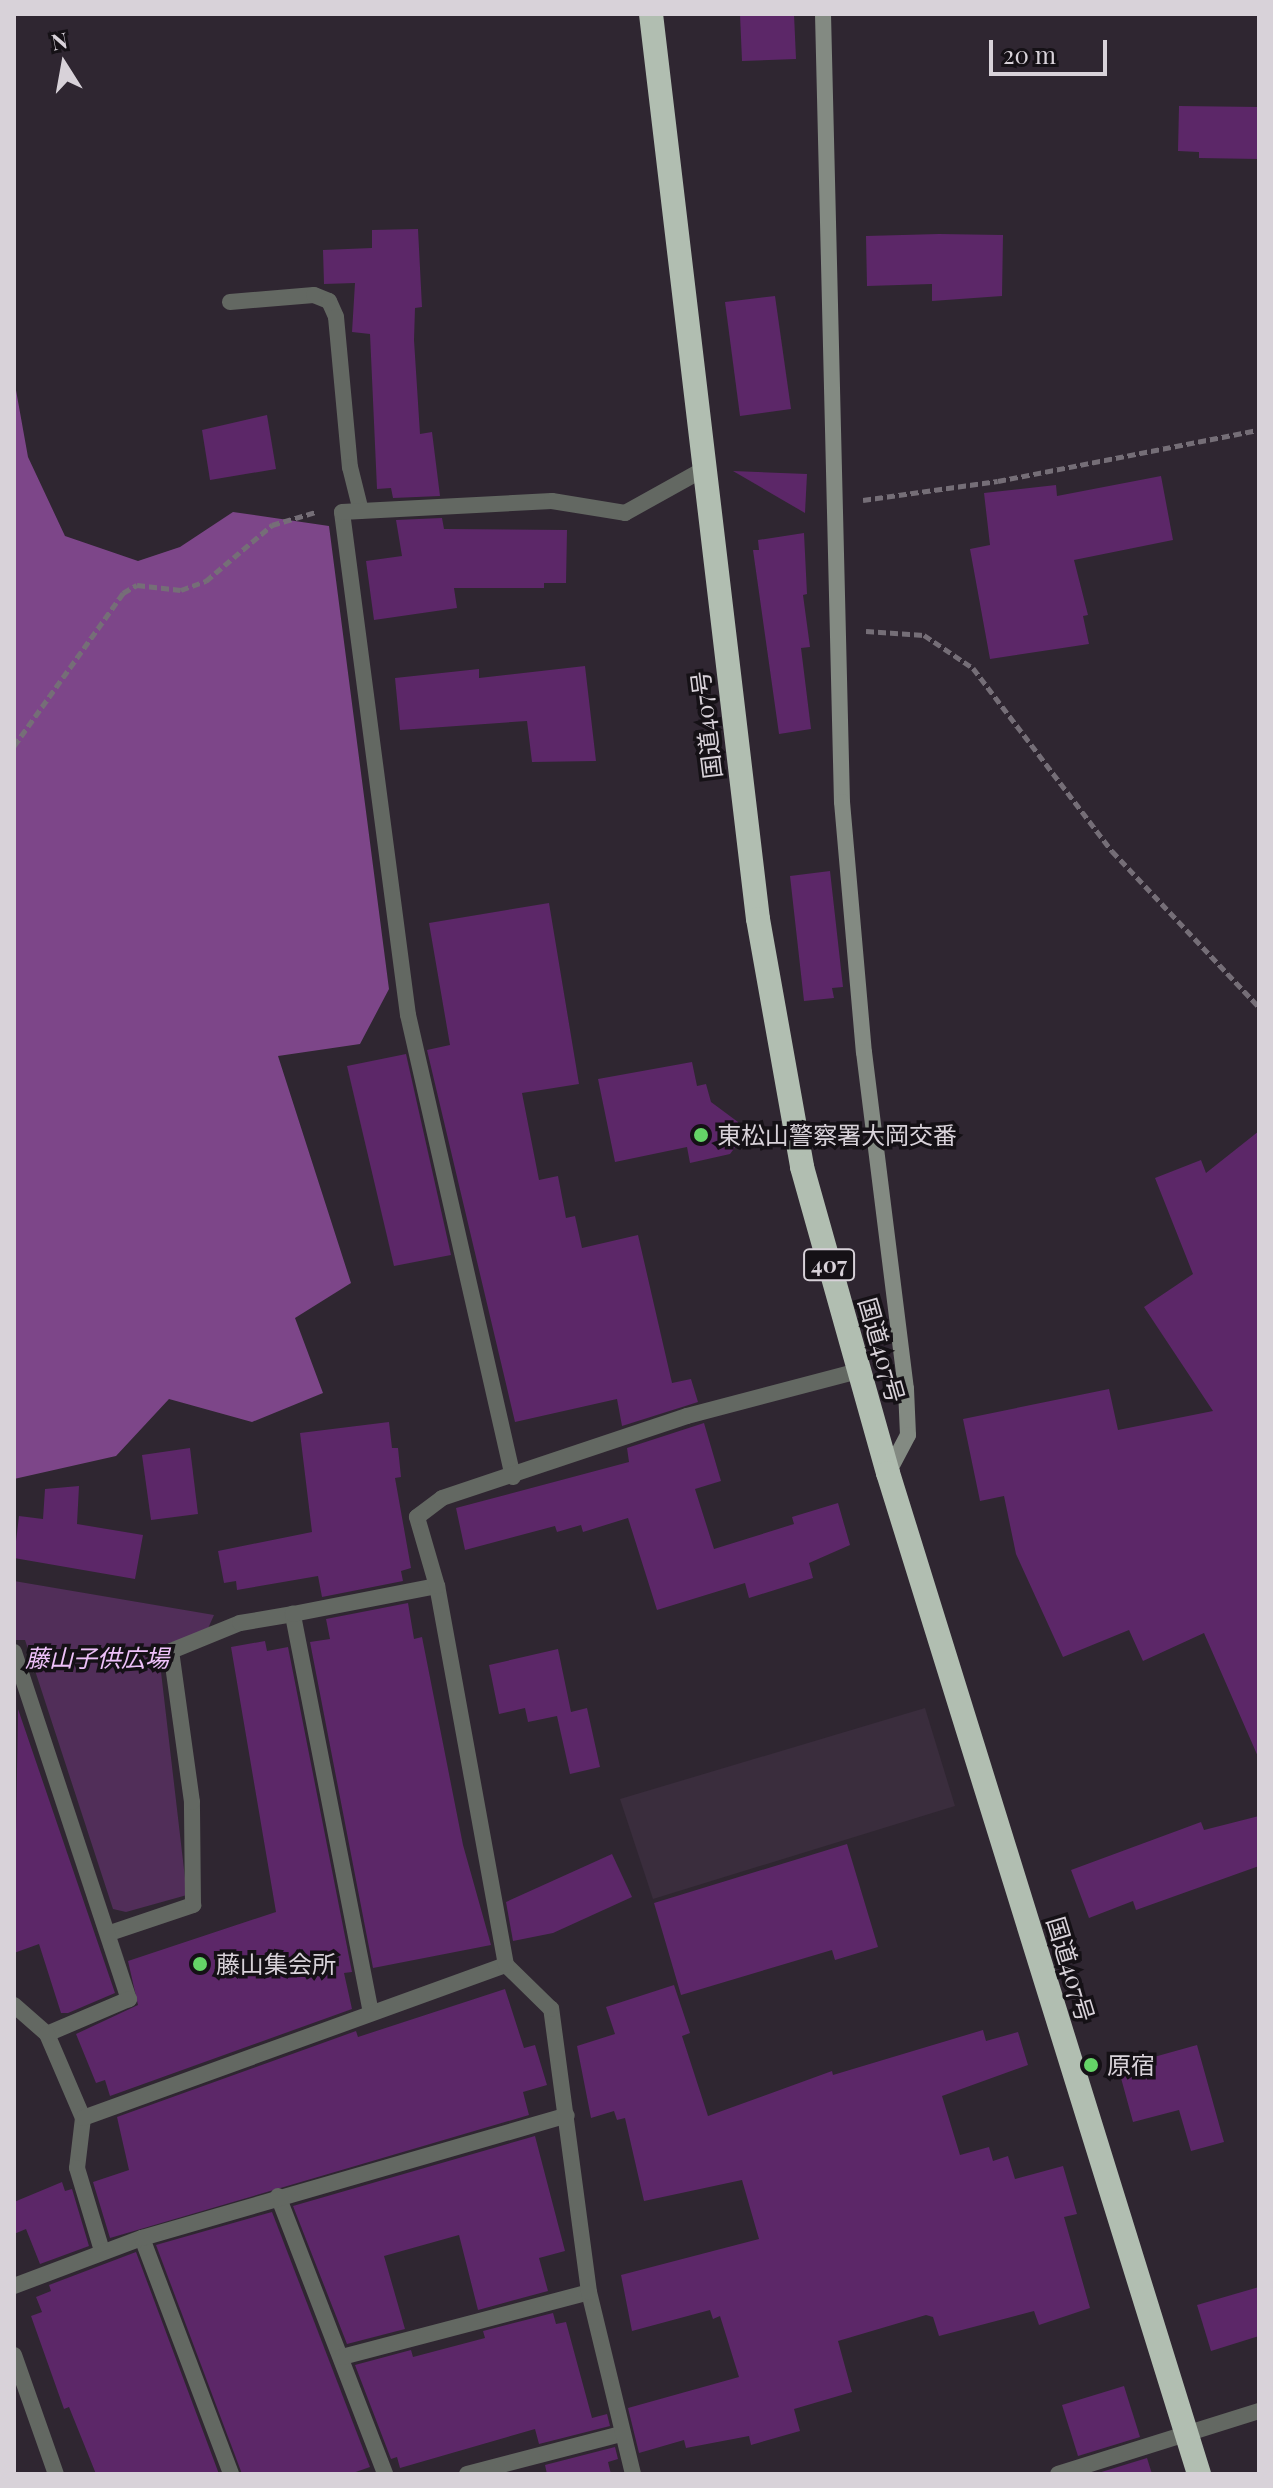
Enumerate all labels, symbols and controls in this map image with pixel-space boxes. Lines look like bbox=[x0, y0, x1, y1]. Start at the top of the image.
north arrow bbox=[24, 24, 104, 104]
text: N bbox=[49, 24, 70, 57]
scale bar bbox=[993, 24, 1111, 74]
text: 20 m bbox=[1003, 38, 1056, 70]
street label: 国道407号 bbox=[685, 670, 727, 780]
place label: 東松山警察署大岡交番 bbox=[717, 1121, 957, 1149]
marker: 東松山警察署大岡交番 bbox=[692, 1126, 710, 1144]
road number: 407 bbox=[803, 1247, 855, 1283]
street label: 国道407号 bbox=[853, 1294, 911, 1406]
park label: 藤山子供広場 bbox=[25, 1644, 169, 1672]
street label: 国道407号 bbox=[1041, 1913, 1101, 2025]
place label: 藤山集会所 bbox=[216, 1950, 336, 1978]
marker: 藤山集会所 bbox=[191, 1955, 209, 1973]
place label: 原宿 bbox=[1107, 2051, 1155, 2079]
marker: 原宿 bbox=[1082, 2056, 1100, 2074]

